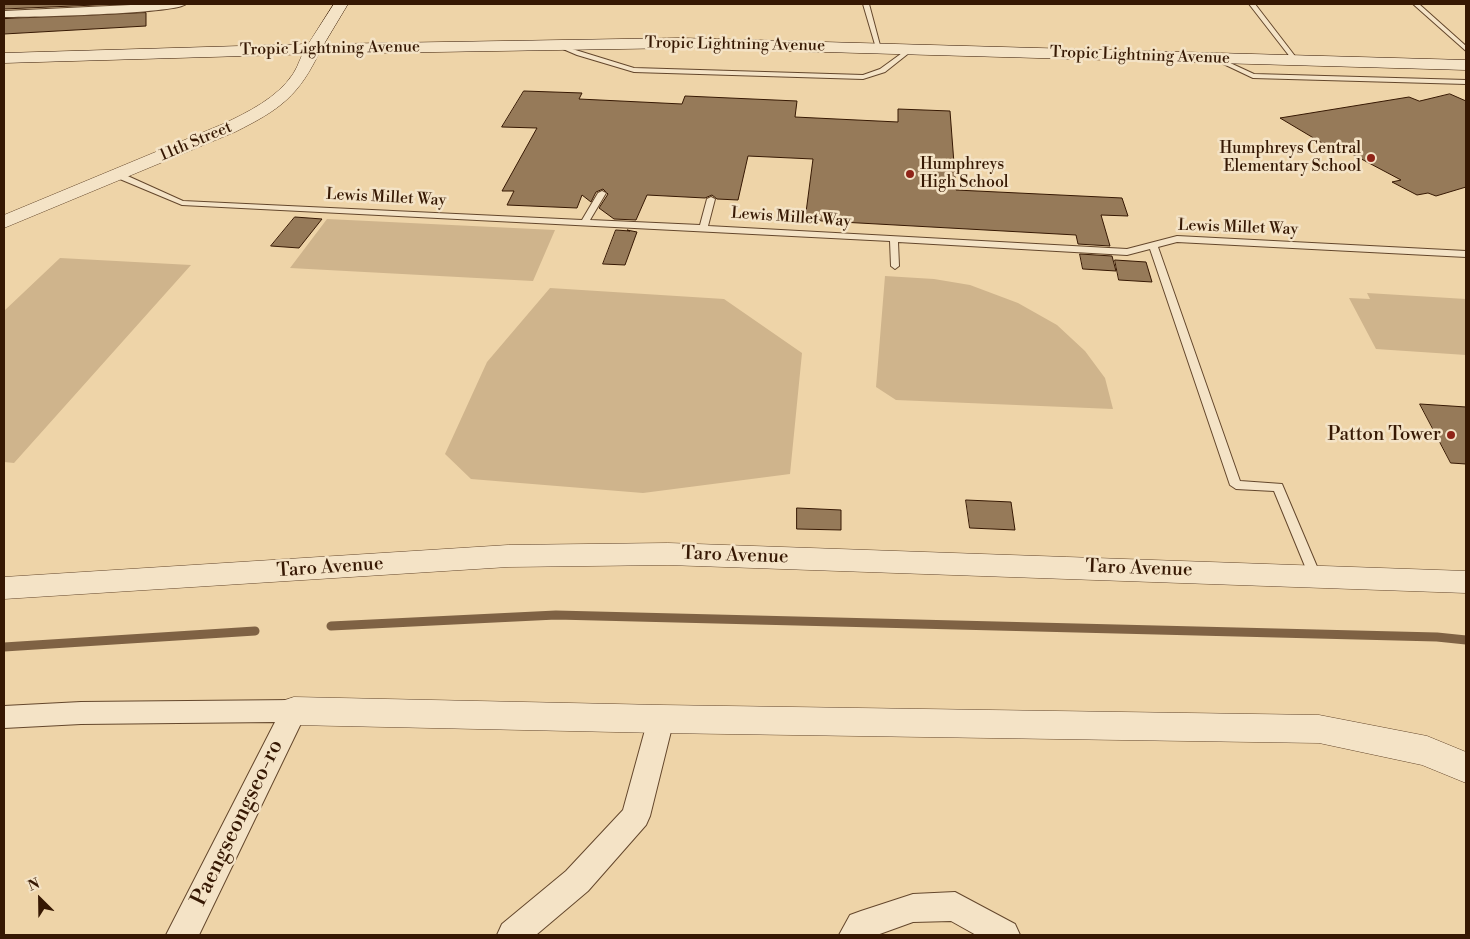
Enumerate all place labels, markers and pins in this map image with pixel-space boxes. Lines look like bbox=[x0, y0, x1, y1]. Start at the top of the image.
place label: Humphreys Central Elementary School bbox=[1219, 139, 1361, 177]
marker: Humphreys Central Elementary School bbox=[1365, 152, 1377, 164]
place label: Humphreys High School bbox=[920, 155, 1009, 193]
marker: Humphreys High School bbox=[904, 168, 916, 180]
place label: Patton Tower bbox=[1327, 424, 1441, 446]
marker: Patton Tower bbox=[1445, 429, 1457, 441]

